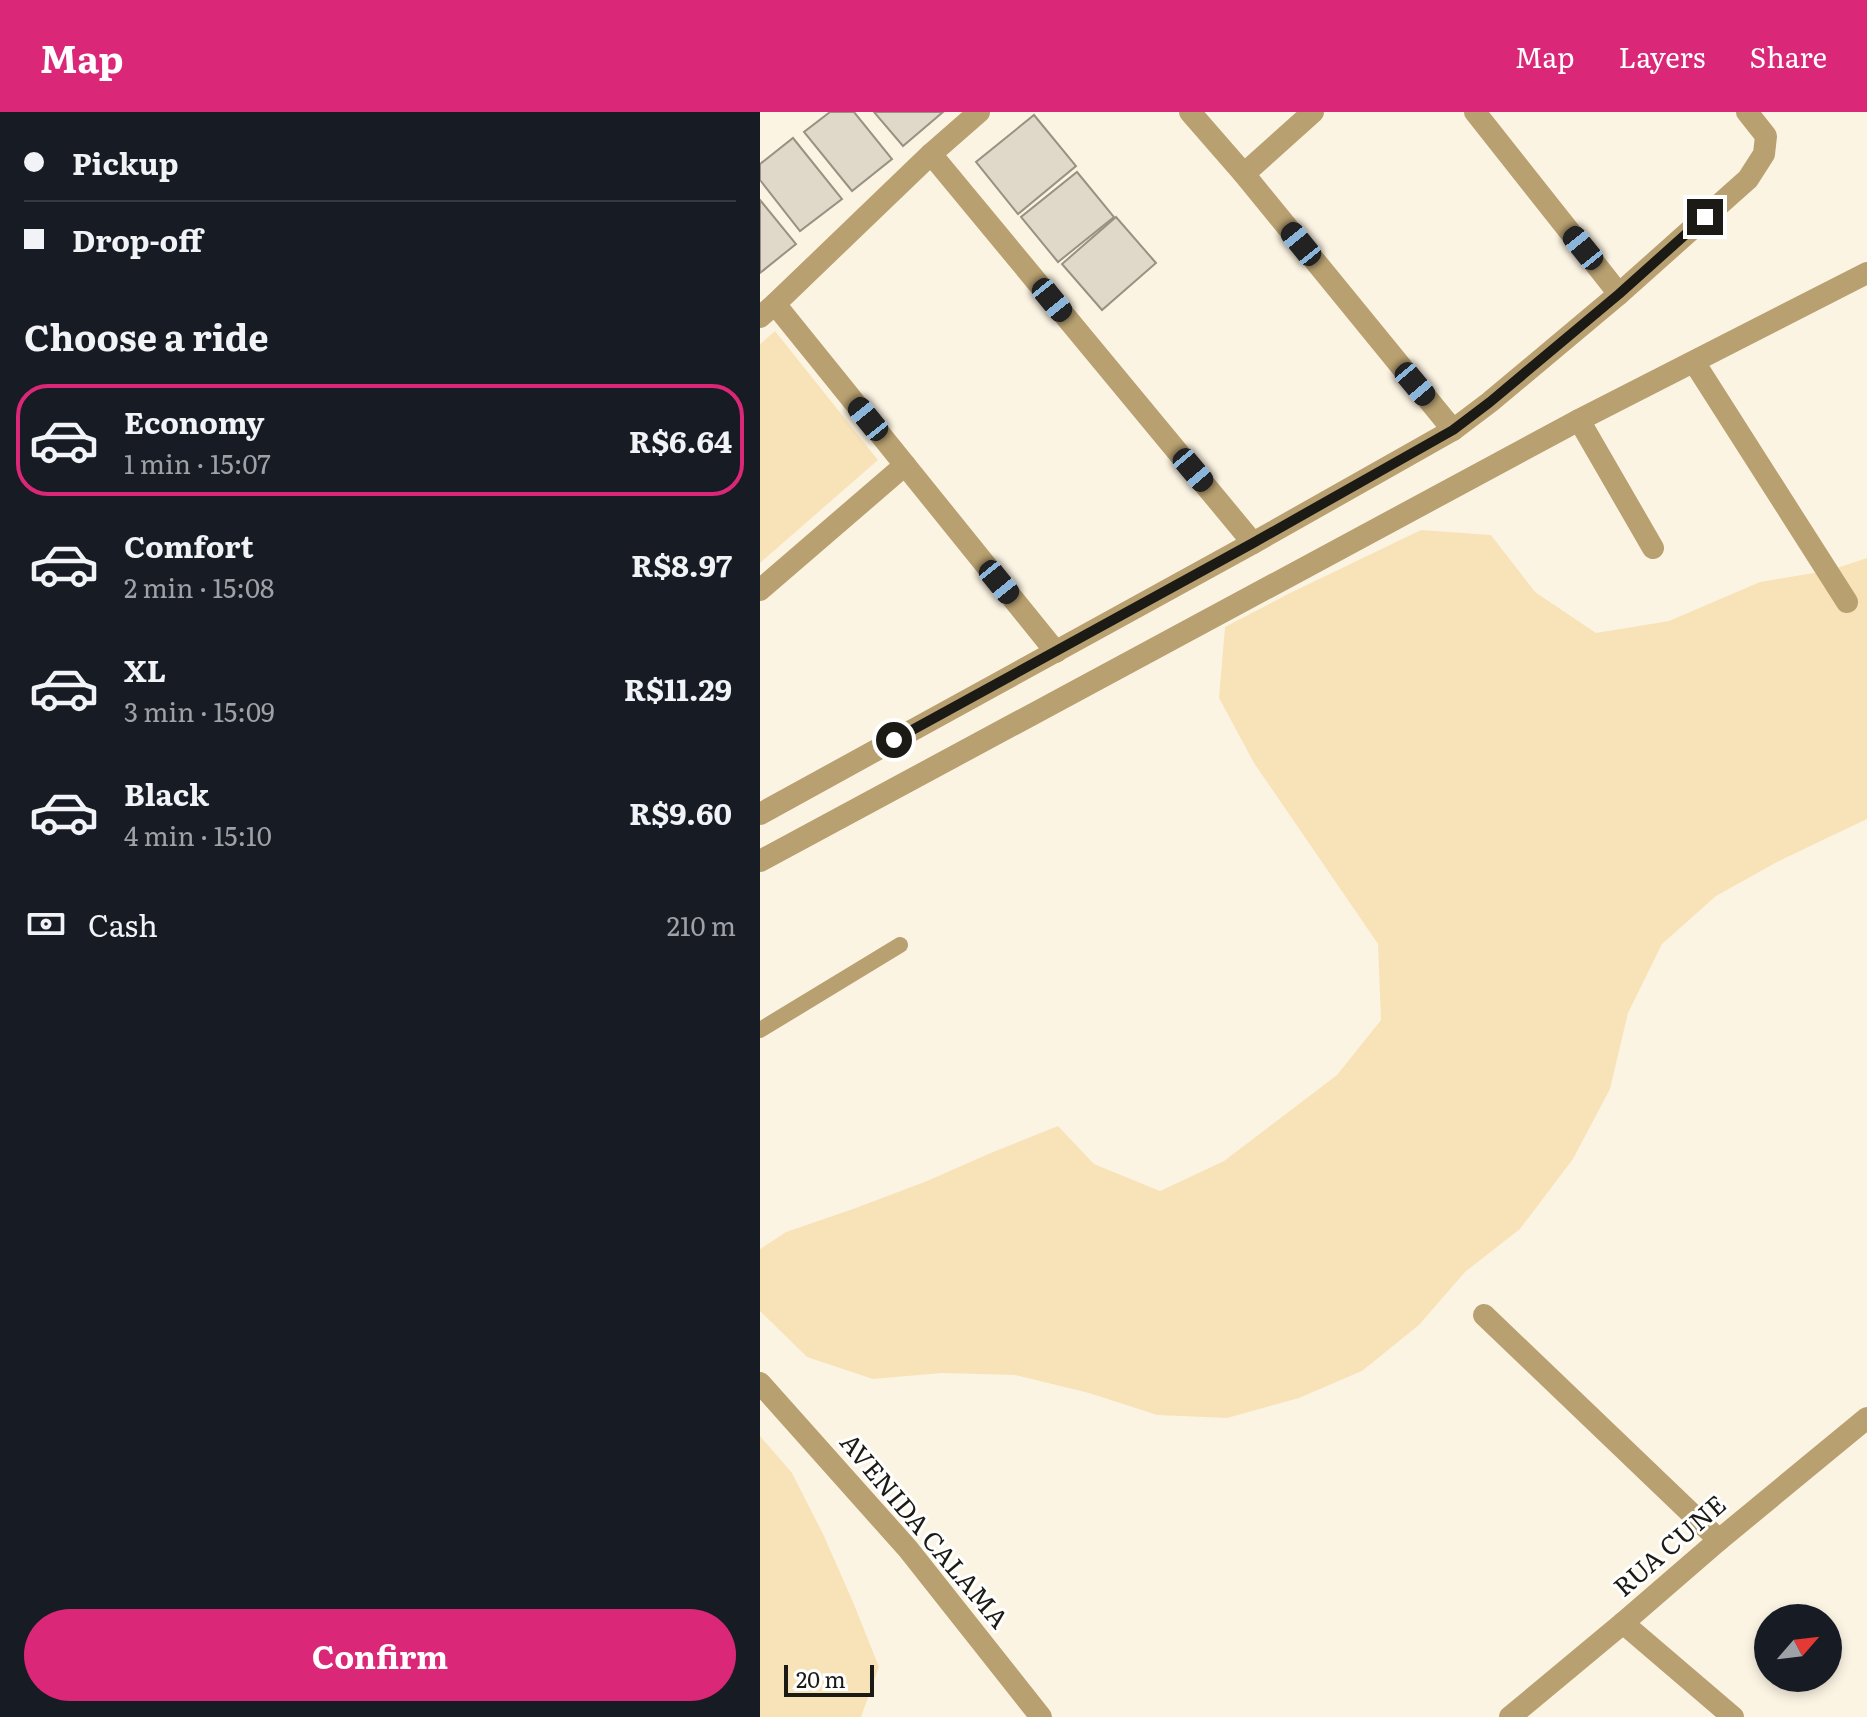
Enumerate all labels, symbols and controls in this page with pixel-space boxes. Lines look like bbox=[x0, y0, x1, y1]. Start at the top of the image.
text: Map bbox=[40, 28, 124, 85]
text: Map bbox=[1515, 35, 1574, 77]
text: Layers bbox=[1618, 35, 1705, 77]
text: Share bbox=[1749, 35, 1827, 77]
text: Pickup bbox=[72, 140, 179, 184]
route end bbox=[1687, 199, 1723, 235]
text: Drop-off bbox=[72, 217, 202, 261]
car bbox=[1277, 218, 1325, 270]
car bbox=[1559, 222, 1607, 274]
car bbox=[1028, 274, 1076, 326]
text: Choose a ride bbox=[24, 309, 269, 362]
car bbox=[1390, 358, 1440, 410]
car bbox=[844, 393, 892, 445]
text: Economy bbox=[124, 399, 264, 443]
icon: car bbox=[28, 404, 100, 476]
text: R$6.64 bbox=[629, 418, 732, 462]
text: 1 min · 15:07 bbox=[124, 443, 271, 482]
car bbox=[1168, 444, 1218, 496]
text: Comfort bbox=[124, 523, 254, 567]
icon: car bbox=[28, 528, 100, 600]
text: R$8.97 bbox=[631, 542, 732, 586]
car bbox=[975, 556, 1023, 608]
text: 2 min · 15:08 bbox=[124, 567, 274, 606]
text: XL bbox=[124, 647, 166, 691]
icon: car bbox=[28, 652, 100, 724]
text: R$11.29 bbox=[624, 666, 732, 710]
text: 3 min · 15:09 bbox=[124, 691, 275, 730]
route start bbox=[876, 722, 912, 758]
text: Black bbox=[124, 771, 209, 815]
icon: car bbox=[28, 776, 100, 848]
text: R$9.60 bbox=[629, 790, 732, 834]
text: 4 min · 15:10 bbox=[124, 815, 272, 854]
icon: cash bbox=[24, 902, 68, 946]
text: Cash bbox=[88, 902, 158, 946]
text: 210 m bbox=[667, 905, 736, 944]
street label: AVENIDA CALAMA bbox=[832, 1423, 1020, 1636]
street label: RUA CUNE bbox=[1603, 1484, 1733, 1604]
north arrow bbox=[1754, 1604, 1842, 1692]
map controls bbox=[1754, 1604, 1842, 1692]
button: Confirm bbox=[24, 1609, 736, 1701]
scale bar bbox=[784, 1661, 874, 1697]
text: 20 m bbox=[796, 1662, 846, 1695]

